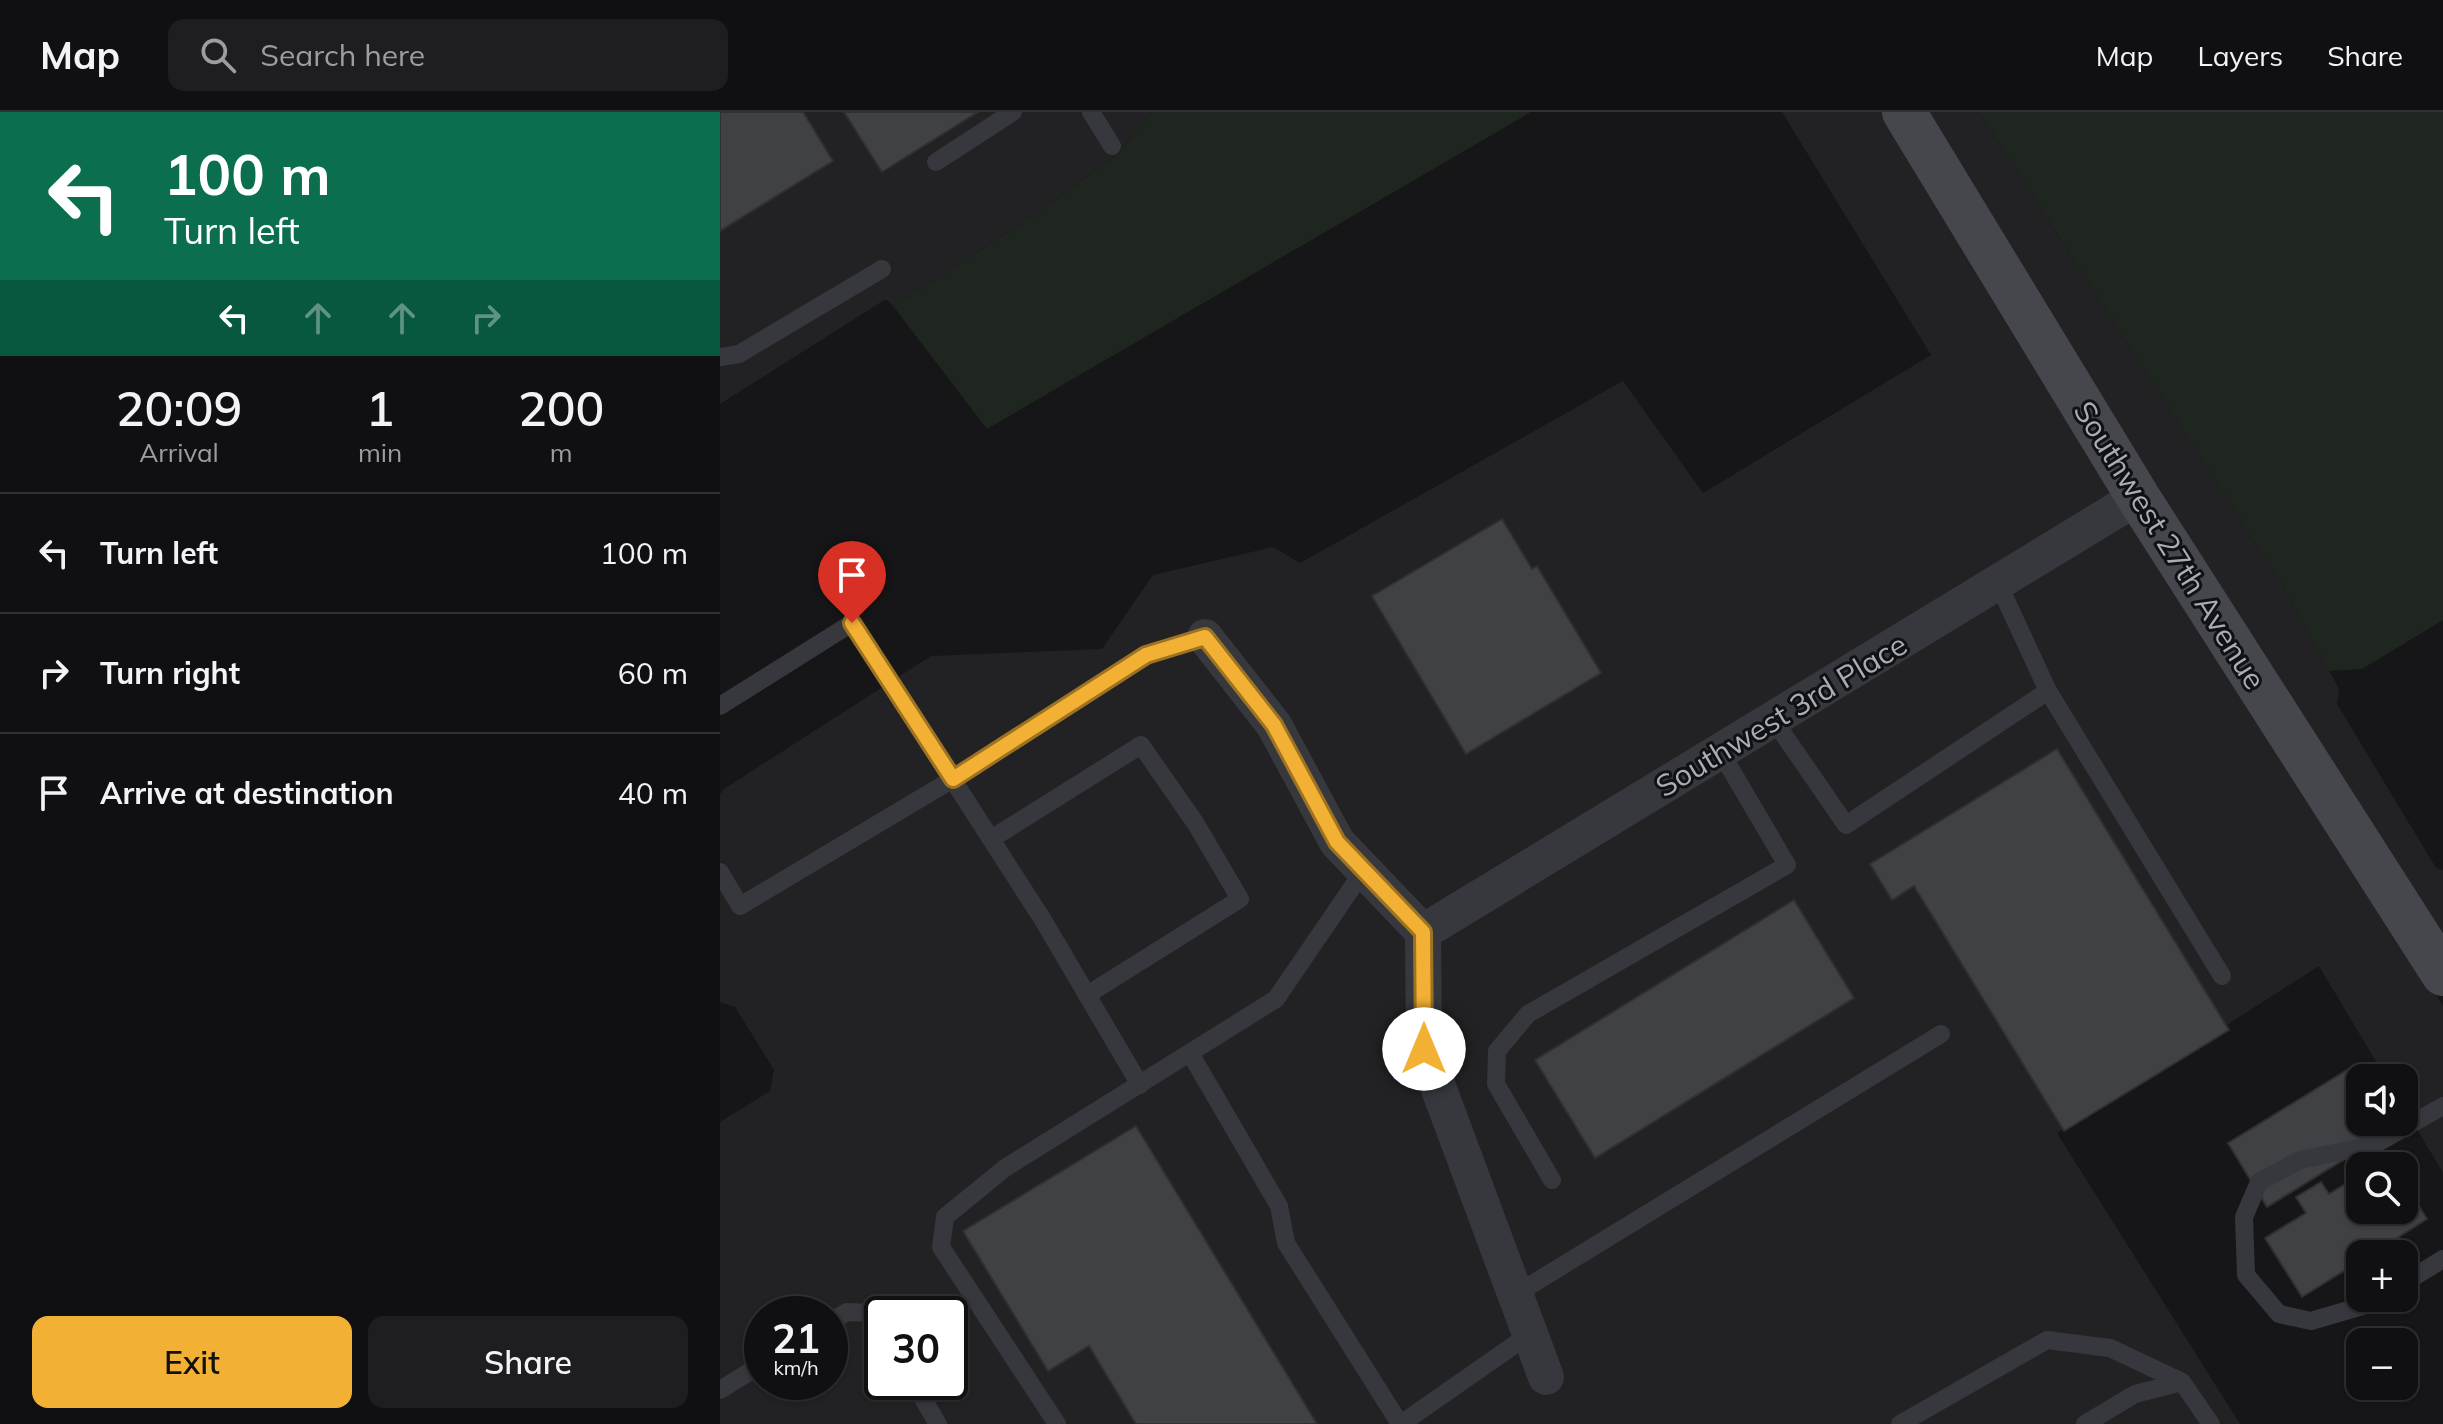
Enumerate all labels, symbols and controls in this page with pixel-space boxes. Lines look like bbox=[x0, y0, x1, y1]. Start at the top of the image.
search box bbox=[168, 19, 728, 91]
text: Map bbox=[40, 31, 120, 79]
icon: search bbox=[196, 33, 240, 77]
text: Search here bbox=[260, 36, 425, 74]
text: Map bbox=[2096, 38, 2153, 73]
text: Layers bbox=[2197, 38, 2283, 73]
text: Share bbox=[2327, 38, 2403, 73]
text: 100 m bbox=[164, 139, 331, 209]
icon: left bbox=[32, 144, 136, 248]
text: Turn left bbox=[164, 208, 300, 253]
icon: left bbox=[212, 296, 256, 340]
icon: ahead bbox=[296, 296, 340, 340]
icon: ahead bbox=[380, 296, 424, 340]
icon: right bbox=[464, 296, 508, 340]
text: 20:09 bbox=[116, 378, 242, 438]
text: 1 bbox=[366, 378, 394, 438]
text: 200 bbox=[518, 378, 604, 438]
street label: Southwest 27th Avenue bbox=[2066, 394, 2274, 696]
text: Arrival bbox=[139, 436, 219, 469]
text: min bbox=[358, 436, 402, 469]
text: m bbox=[550, 436, 573, 469]
icon: left bbox=[32, 531, 76, 575]
text: Turn left bbox=[100, 534, 218, 572]
text: 100 m bbox=[600, 534, 688, 572]
pin bbox=[818, 541, 886, 623]
icon: arrive bbox=[830, 553, 874, 597]
street label: Southwest 3rd Place bbox=[1648, 625, 1914, 805]
icon: right bbox=[32, 651, 76, 695]
text: Turn right bbox=[100, 654, 240, 692]
text: 60 m bbox=[618, 654, 688, 692]
icon: arrive bbox=[32, 771, 76, 815]
text: Arrive at destination bbox=[100, 774, 394, 812]
text: 40 m bbox=[618, 774, 688, 812]
position arrow bbox=[1382, 1007, 1466, 1091]
map controls bbox=[2346, 1064, 2418, 1400]
button: sound bbox=[2346, 1064, 2418, 1136]
button: search bbox=[2346, 1152, 2418, 1224]
button: + bbox=[2346, 1240, 2418, 1312]
speed limit sign: 30 bbox=[864, 1296, 968, 1400]
text: 21 bbox=[772, 1313, 820, 1363]
button: Exit bbox=[32, 1316, 352, 1408]
button: Share bbox=[368, 1316, 688, 1408]
button: − bbox=[2346, 1328, 2418, 1400]
text: km/h bbox=[773, 1355, 819, 1380]

